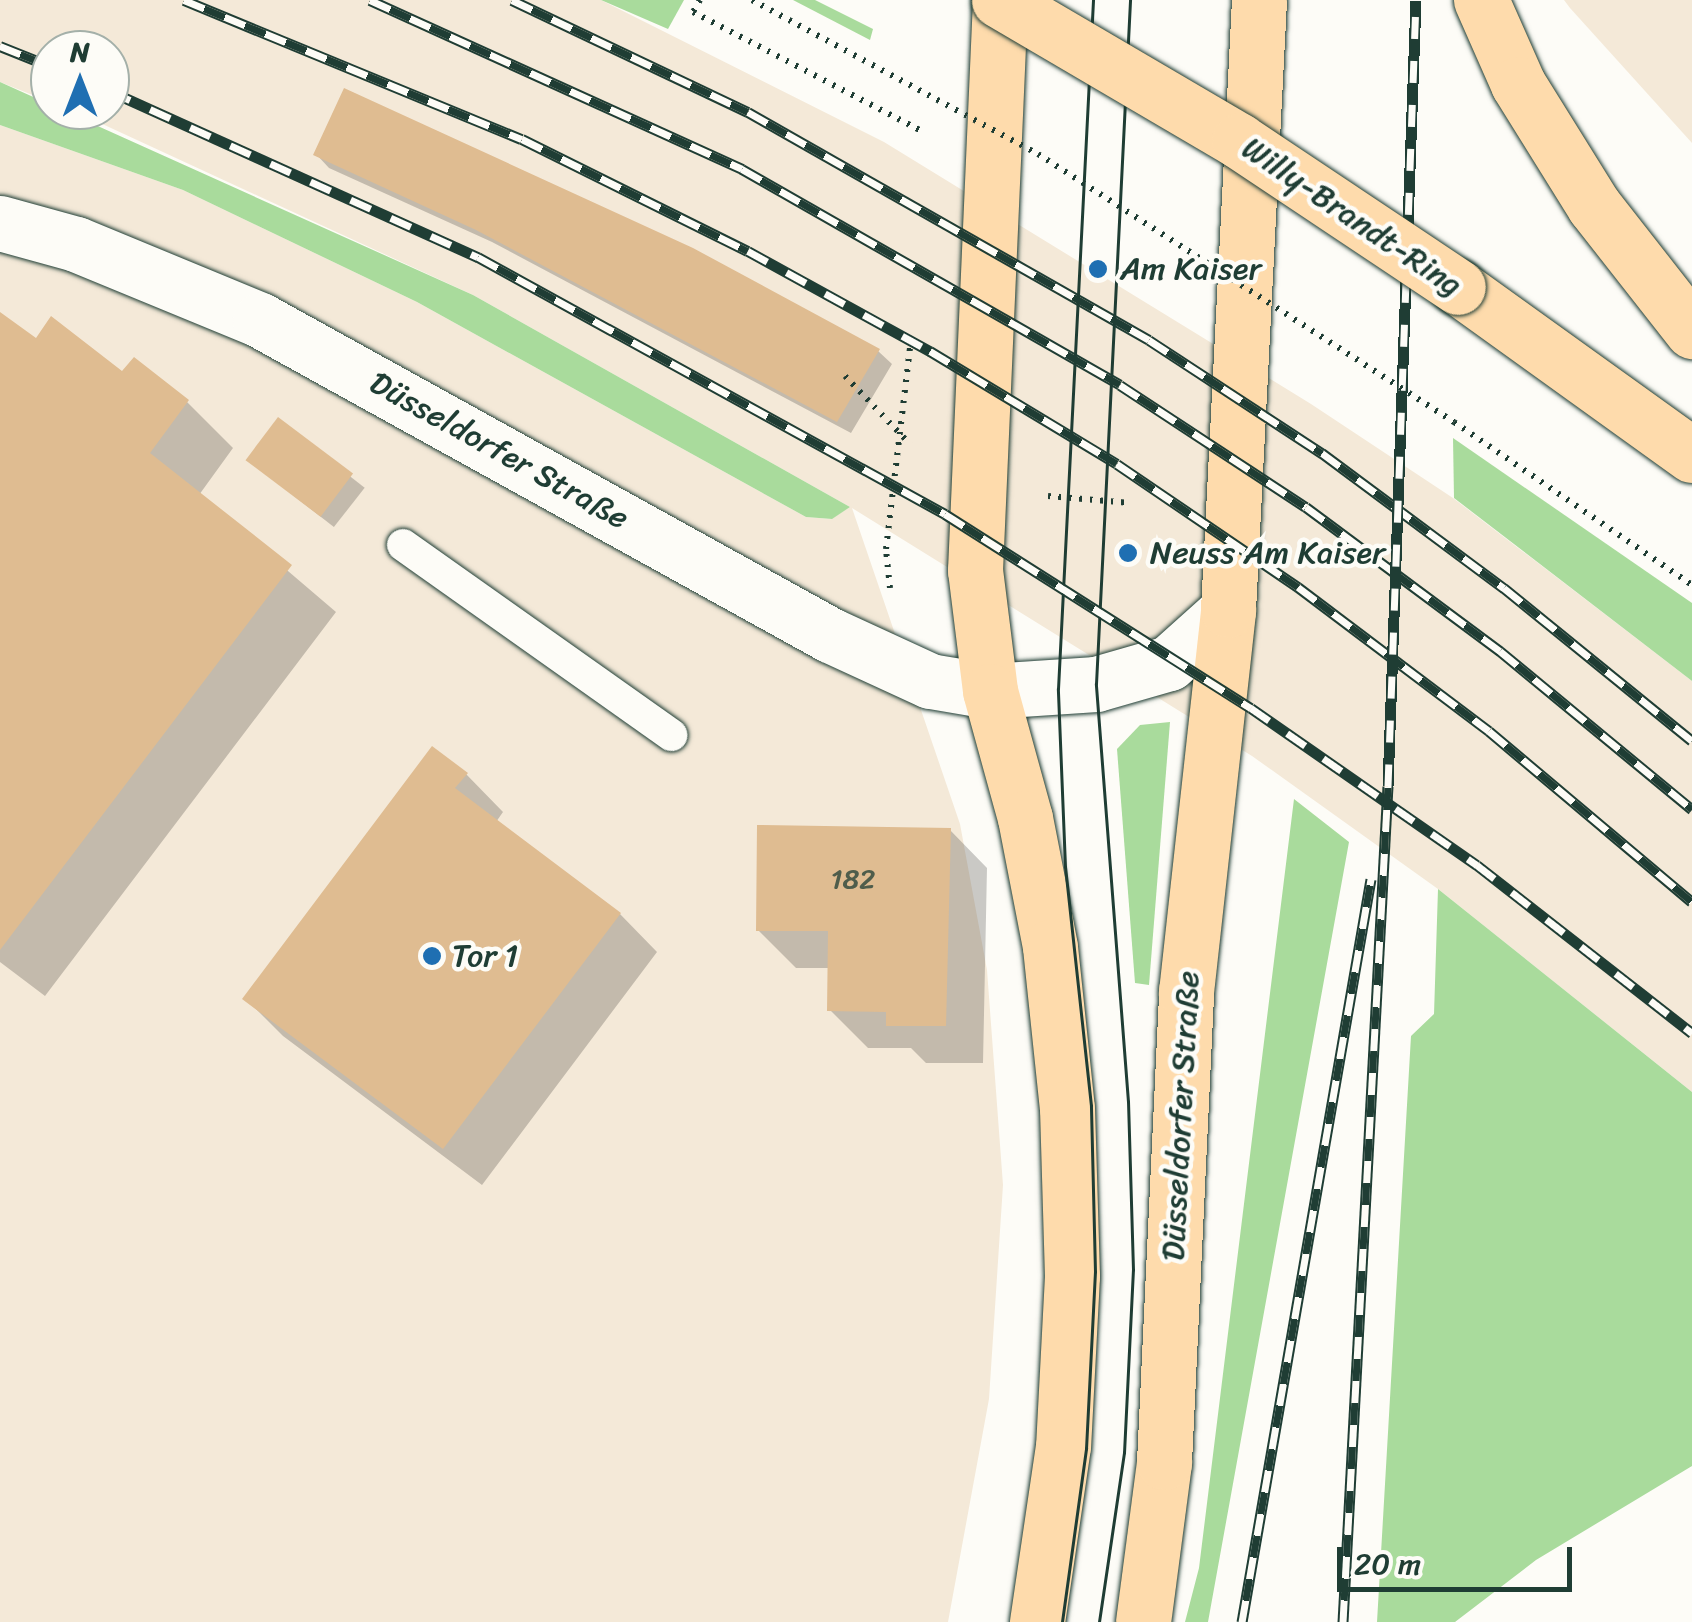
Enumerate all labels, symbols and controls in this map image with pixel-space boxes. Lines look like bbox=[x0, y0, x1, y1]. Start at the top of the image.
text: N bbox=[70, 27, 90, 76]
north arrow bbox=[30, 30, 130, 130]
street label: Willy-Brandt-Ring bbox=[1235, 129, 1469, 305]
place label: Am Kaiser bbox=[1120, 250, 1262, 288]
marker: Am Kaiser bbox=[1085, 256, 1111, 282]
street label: Düsseldorfer Straße bbox=[363, 364, 635, 538]
place label: Neuss Am Kaiser bbox=[1150, 534, 1385, 572]
marker: Neuss Am Kaiser bbox=[1115, 540, 1141, 566]
house number: 182 bbox=[830, 862, 876, 896]
place label: Tor 1 bbox=[452, 937, 518, 975]
marker: Tor 1 bbox=[421, 945, 443, 967]
street label: Düsseldorfer Straße bbox=[1154, 970, 1208, 1262]
scale bar bbox=[1342, 1527, 1577, 1589]
text: 20 m bbox=[1354, 1537, 1421, 1591]

